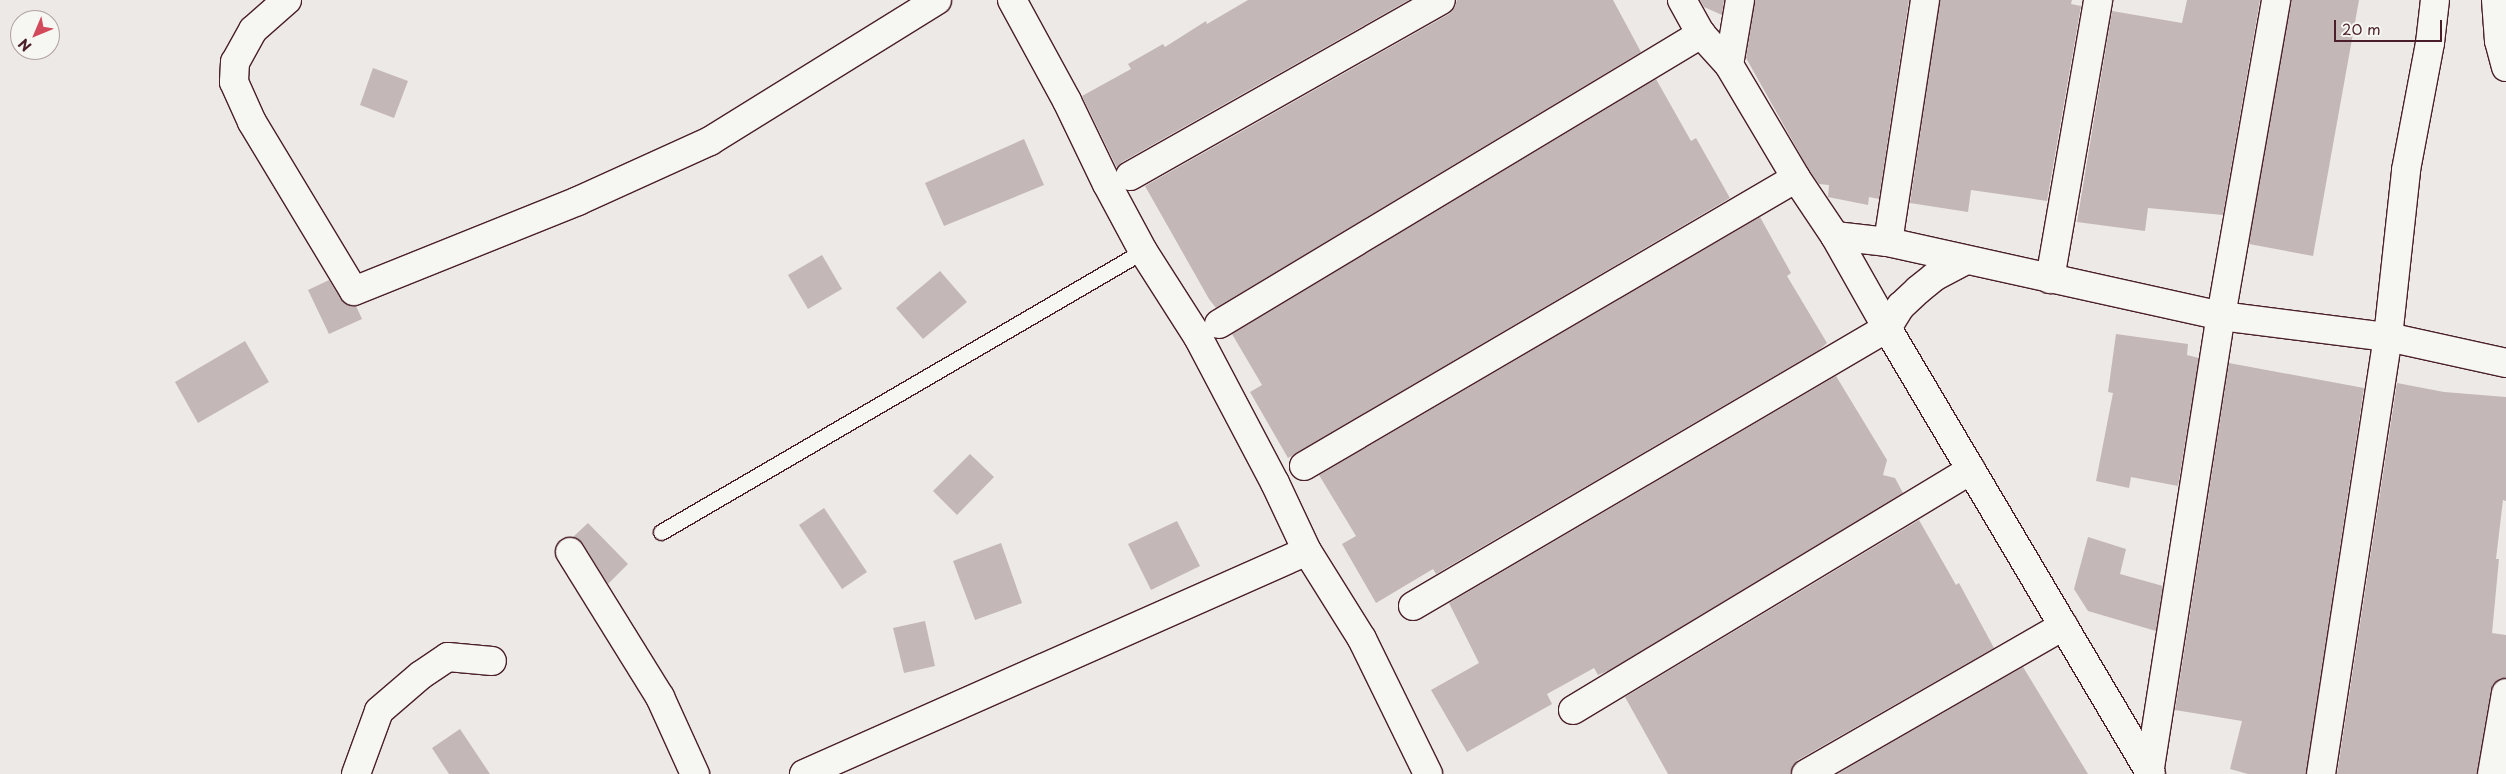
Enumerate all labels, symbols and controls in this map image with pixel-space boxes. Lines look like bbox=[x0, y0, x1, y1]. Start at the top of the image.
north arrow bbox=[10, 10, 60, 60]
scale bar bbox=[2336, 10, 2444, 42]
text: 20 m bbox=[2342, 17, 2381, 40]
text: N bbox=[13, 34, 36, 57]

